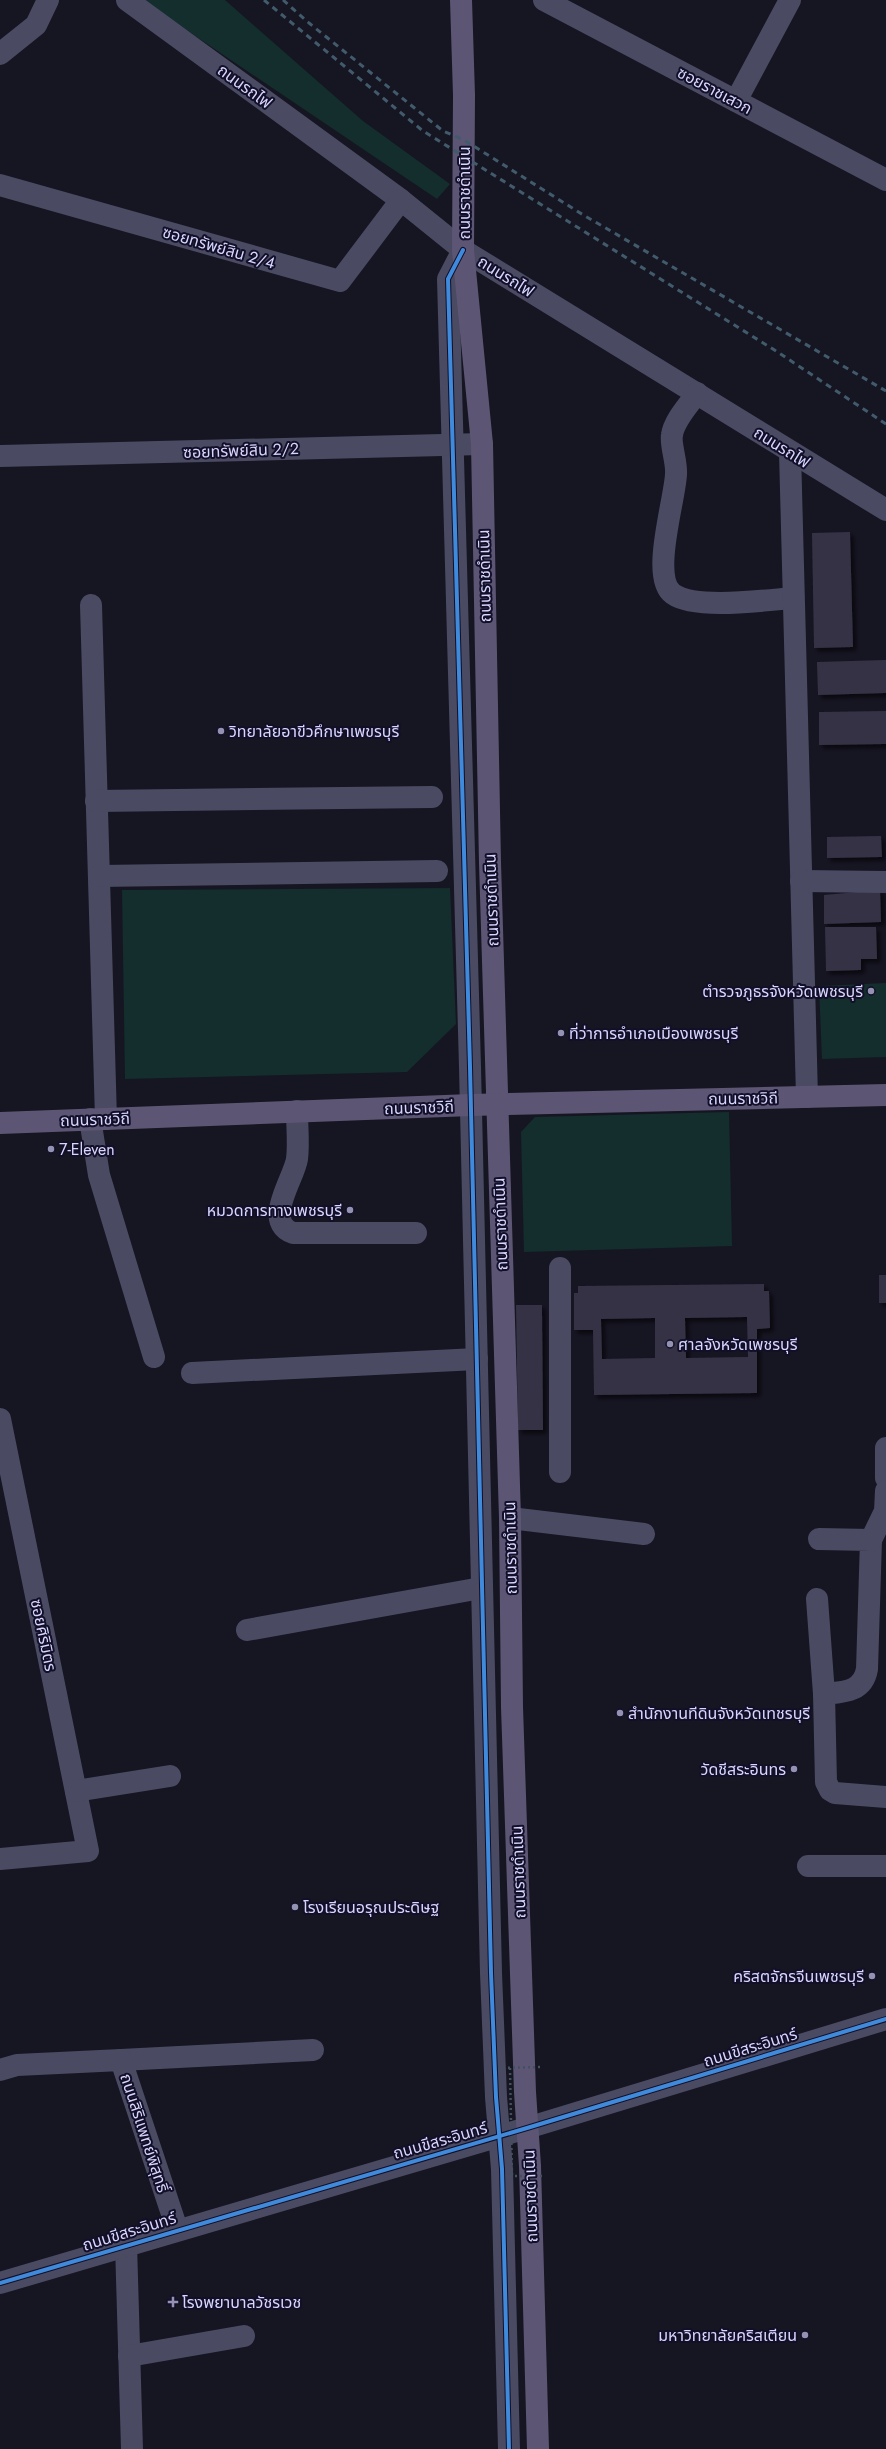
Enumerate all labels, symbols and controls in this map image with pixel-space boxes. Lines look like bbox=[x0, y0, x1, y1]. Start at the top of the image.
street label: ถนนรถไฟ bbox=[213, 59, 277, 114]
street label: ซอยราชเสวก bbox=[673, 61, 756, 120]
street label: ถนนราชดำเนิน bbox=[453, 147, 476, 239]
street label: ซอยทรัพย์สิน 2/4 bbox=[160, 220, 278, 275]
street label: ถนนรถไฟ bbox=[473, 250, 538, 303]
street label: ถนนรถไฟ bbox=[749, 421, 814, 474]
street label: ซอยทรัพย์สิน 2/2 bbox=[183, 437, 299, 464]
street label: ถนนราชดำเนิน bbox=[472, 529, 497, 623]
place label: วิทยาลัยอาขีวคึกษาเพขรบุรี bbox=[228, 720, 399, 743]
marker: วิทยาลัยอาขีวคึกษาเพขรบุรี bbox=[216, 726, 226, 736]
street label: ถนนราชดำเนิน bbox=[478, 853, 505, 947]
place label: ตำรวจภูธรจังหวัดเพชรบุรี bbox=[702, 980, 863, 1003]
marker: ตำรวจภูธรจังหวัดเพชรบุรี bbox=[866, 986, 876, 996]
place label: ที่ว่าการอำเภอเมืองเพชรบุรี bbox=[569, 1022, 738, 1045]
marker: ที่ว่าการอำเภอเมืองเพชรบุรี bbox=[556, 1028, 566, 1038]
street label: ถนนราชวิถี bbox=[708, 1086, 778, 1111]
street label: ถนนราชวิถี bbox=[384, 1095, 454, 1120]
street label: ถนนราชวิถี bbox=[60, 1107, 130, 1132]
place label: 7-Eleven bbox=[59, 1138, 115, 1161]
marker: 7-Eleven bbox=[46, 1144, 56, 1154]
street label: ถนนราชดำเนิน bbox=[487, 1177, 514, 1271]
place label: หมวดการทางเพชรบุรี bbox=[207, 1199, 342, 1222]
marker: หมวดการทางเพชรบุรี bbox=[345, 1205, 355, 1215]
place label: ศาลจังหวัดเพชรบุรี bbox=[678, 1333, 798, 1356]
marker: ศาลจังหวัดเพชรบุรี bbox=[665, 1339, 675, 1349]
street label: ถนนราชดำเนิน bbox=[498, 1501, 523, 1595]
street label: ซอยศิริมิตร bbox=[25, 1597, 62, 1674]
place label: สำนักงานทีดินจังหวัดเทชรบุรี bbox=[628, 1702, 810, 1725]
marker: สำนักงานทีดินจังหวัดเทชรบุรี bbox=[615, 1708, 625, 1718]
place label: วัดชีสระอินทร bbox=[701, 1758, 786, 1781]
marker: วัดชีสระอินทร bbox=[789, 1764, 799, 1774]
street label: ถนนราชดำเนิน bbox=[505, 1825, 532, 1919]
place label: โรงเรียนอรุณประดิษฐ bbox=[303, 1896, 439, 1919]
marker: โรงเรียนอรุณประดิษฐ bbox=[290, 1902, 300, 1912]
place label: คริสตจักรจีนเพชรบุรี bbox=[733, 1965, 864, 1988]
marker: คริสตจักรจีนเพชรบุรี bbox=[867, 1971, 877, 1981]
street label: ถนนขีสระอินทร์ bbox=[700, 2022, 801, 2073]
street label: ถนนสิริแพทย์พิสุทธิ์ bbox=[114, 2071, 175, 2196]
street label: ถนนขีสระอินทร์ bbox=[390, 2116, 491, 2165]
street label: ถนนราชดำเนิน bbox=[517, 2149, 544, 2243]
street label: ถนนขีสระอินทร์ bbox=[79, 2206, 180, 2257]
place label: โรงพยาบาลวัชรเวช bbox=[182, 2291, 301, 2314]
marker: โรงพยาบาลวัชรเวช bbox=[167, 2296, 179, 2308]
place label: มหาวิทยาลัยคริสเตียน bbox=[658, 2324, 797, 2347]
marker: มหาวิทยาลัยคริสเตียน bbox=[800, 2330, 810, 2340]

